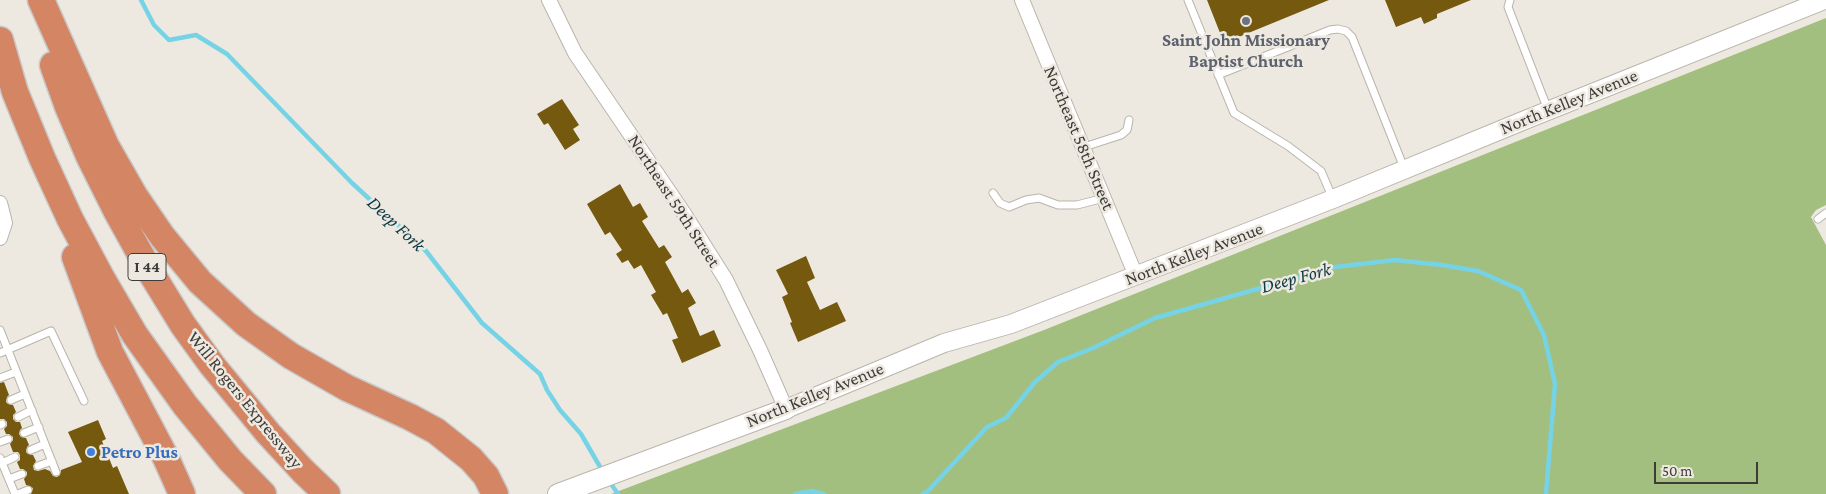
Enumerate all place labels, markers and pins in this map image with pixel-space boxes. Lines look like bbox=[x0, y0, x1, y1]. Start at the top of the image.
marker: Saint John Missionary Baptist Church bbox=[1240, 15, 1252, 27]
place label: Saint John Missionary Baptist Church bbox=[1162, 29, 1330, 72]
place label: Petro Plus bbox=[101, 441, 178, 463]
marker: Petro Plus bbox=[85, 446, 97, 458]

